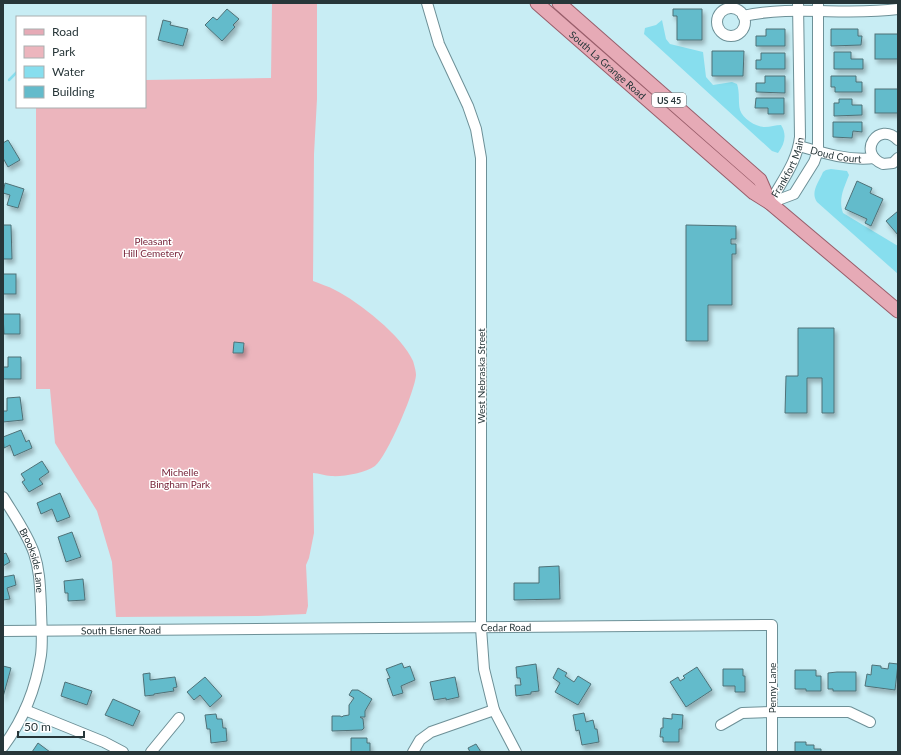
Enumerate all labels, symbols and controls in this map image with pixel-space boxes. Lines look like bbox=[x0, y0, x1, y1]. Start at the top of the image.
legend bbox=[16, 16, 146, 108]
text: Road bbox=[52, 24, 79, 39]
street label: South La Grange Road bbox=[567, 28, 648, 102]
text: Park bbox=[52, 44, 76, 59]
text: Water bbox=[52, 64, 85, 79]
text: Building bbox=[52, 84, 95, 99]
road number: US 45 bbox=[652, 93, 686, 107]
street label: Frankfort Main bbox=[768, 136, 806, 199]
street label: Doud Court bbox=[809, 144, 862, 165]
park label: Pleasant Hill Cemetery bbox=[123, 235, 184, 259]
street label: West Nebraska Street bbox=[475, 328, 487, 424]
park label: Michelle Bingham Park bbox=[150, 466, 211, 490]
street label: Brookside Lane bbox=[17, 526, 46, 593]
street label: Cedar Road bbox=[481, 621, 531, 633]
street label: South Elsner Road bbox=[81, 624, 161, 636]
street label: Penny Lane bbox=[766, 663, 778, 713]
scale bar bbox=[18, 713, 84, 739]
text: 50 m bbox=[24, 719, 51, 734]

